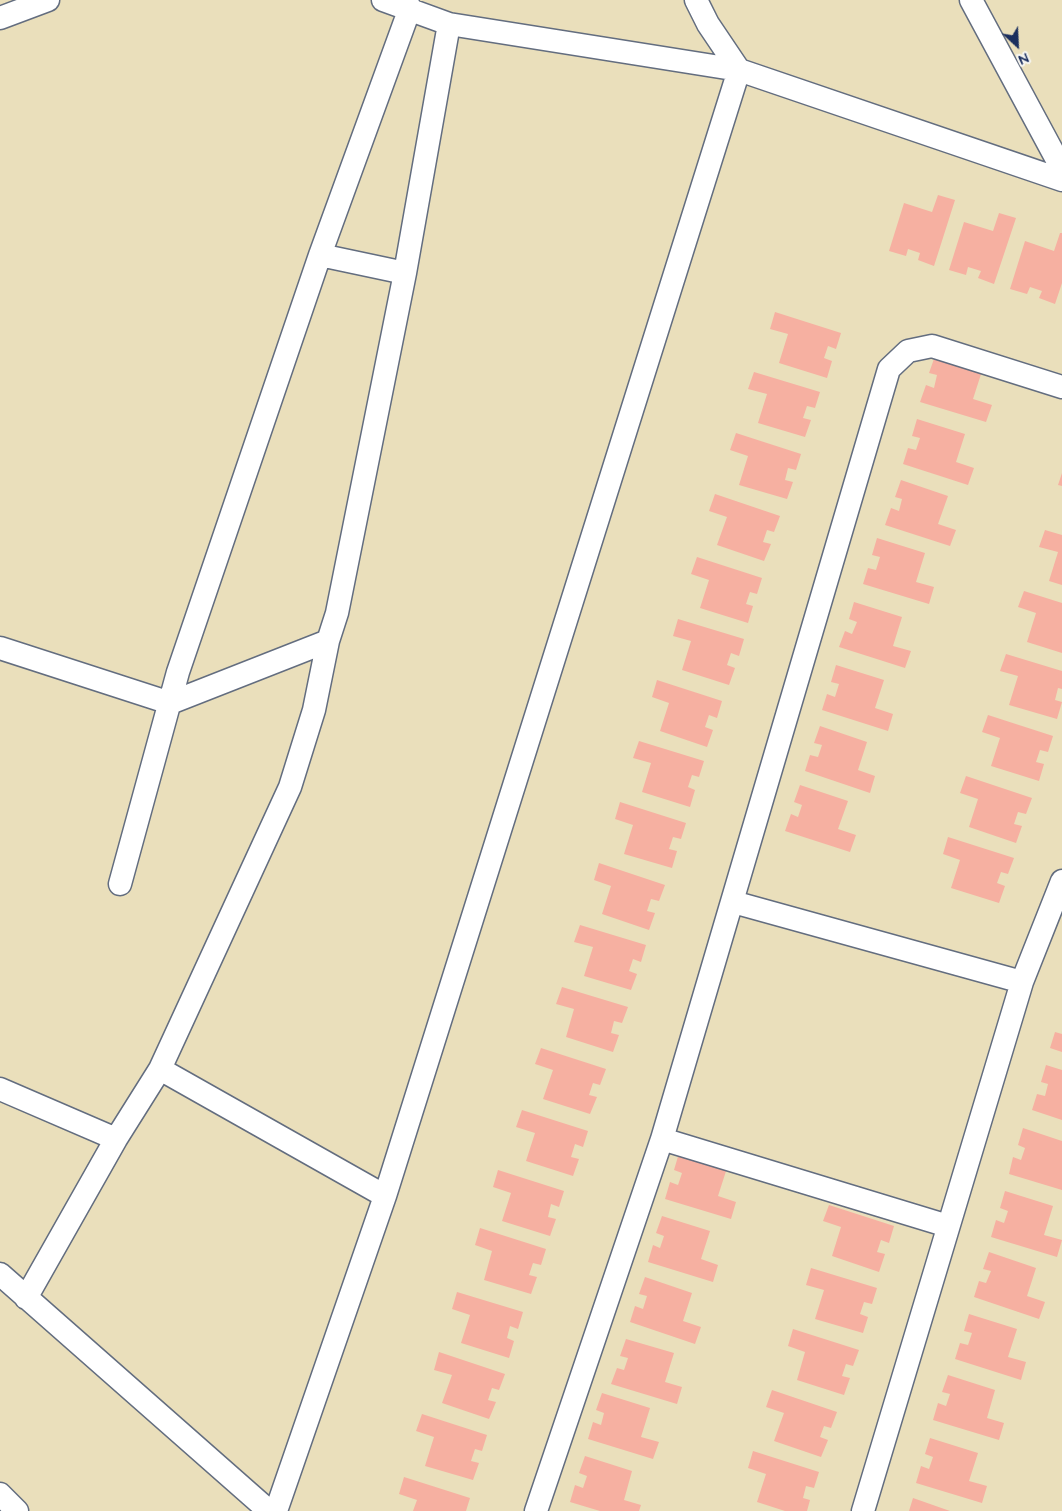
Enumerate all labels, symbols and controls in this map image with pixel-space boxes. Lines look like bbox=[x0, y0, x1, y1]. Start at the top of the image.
north arrow bbox=[992, 20, 1042, 70]
text: N bbox=[1015, 48, 1032, 70]

